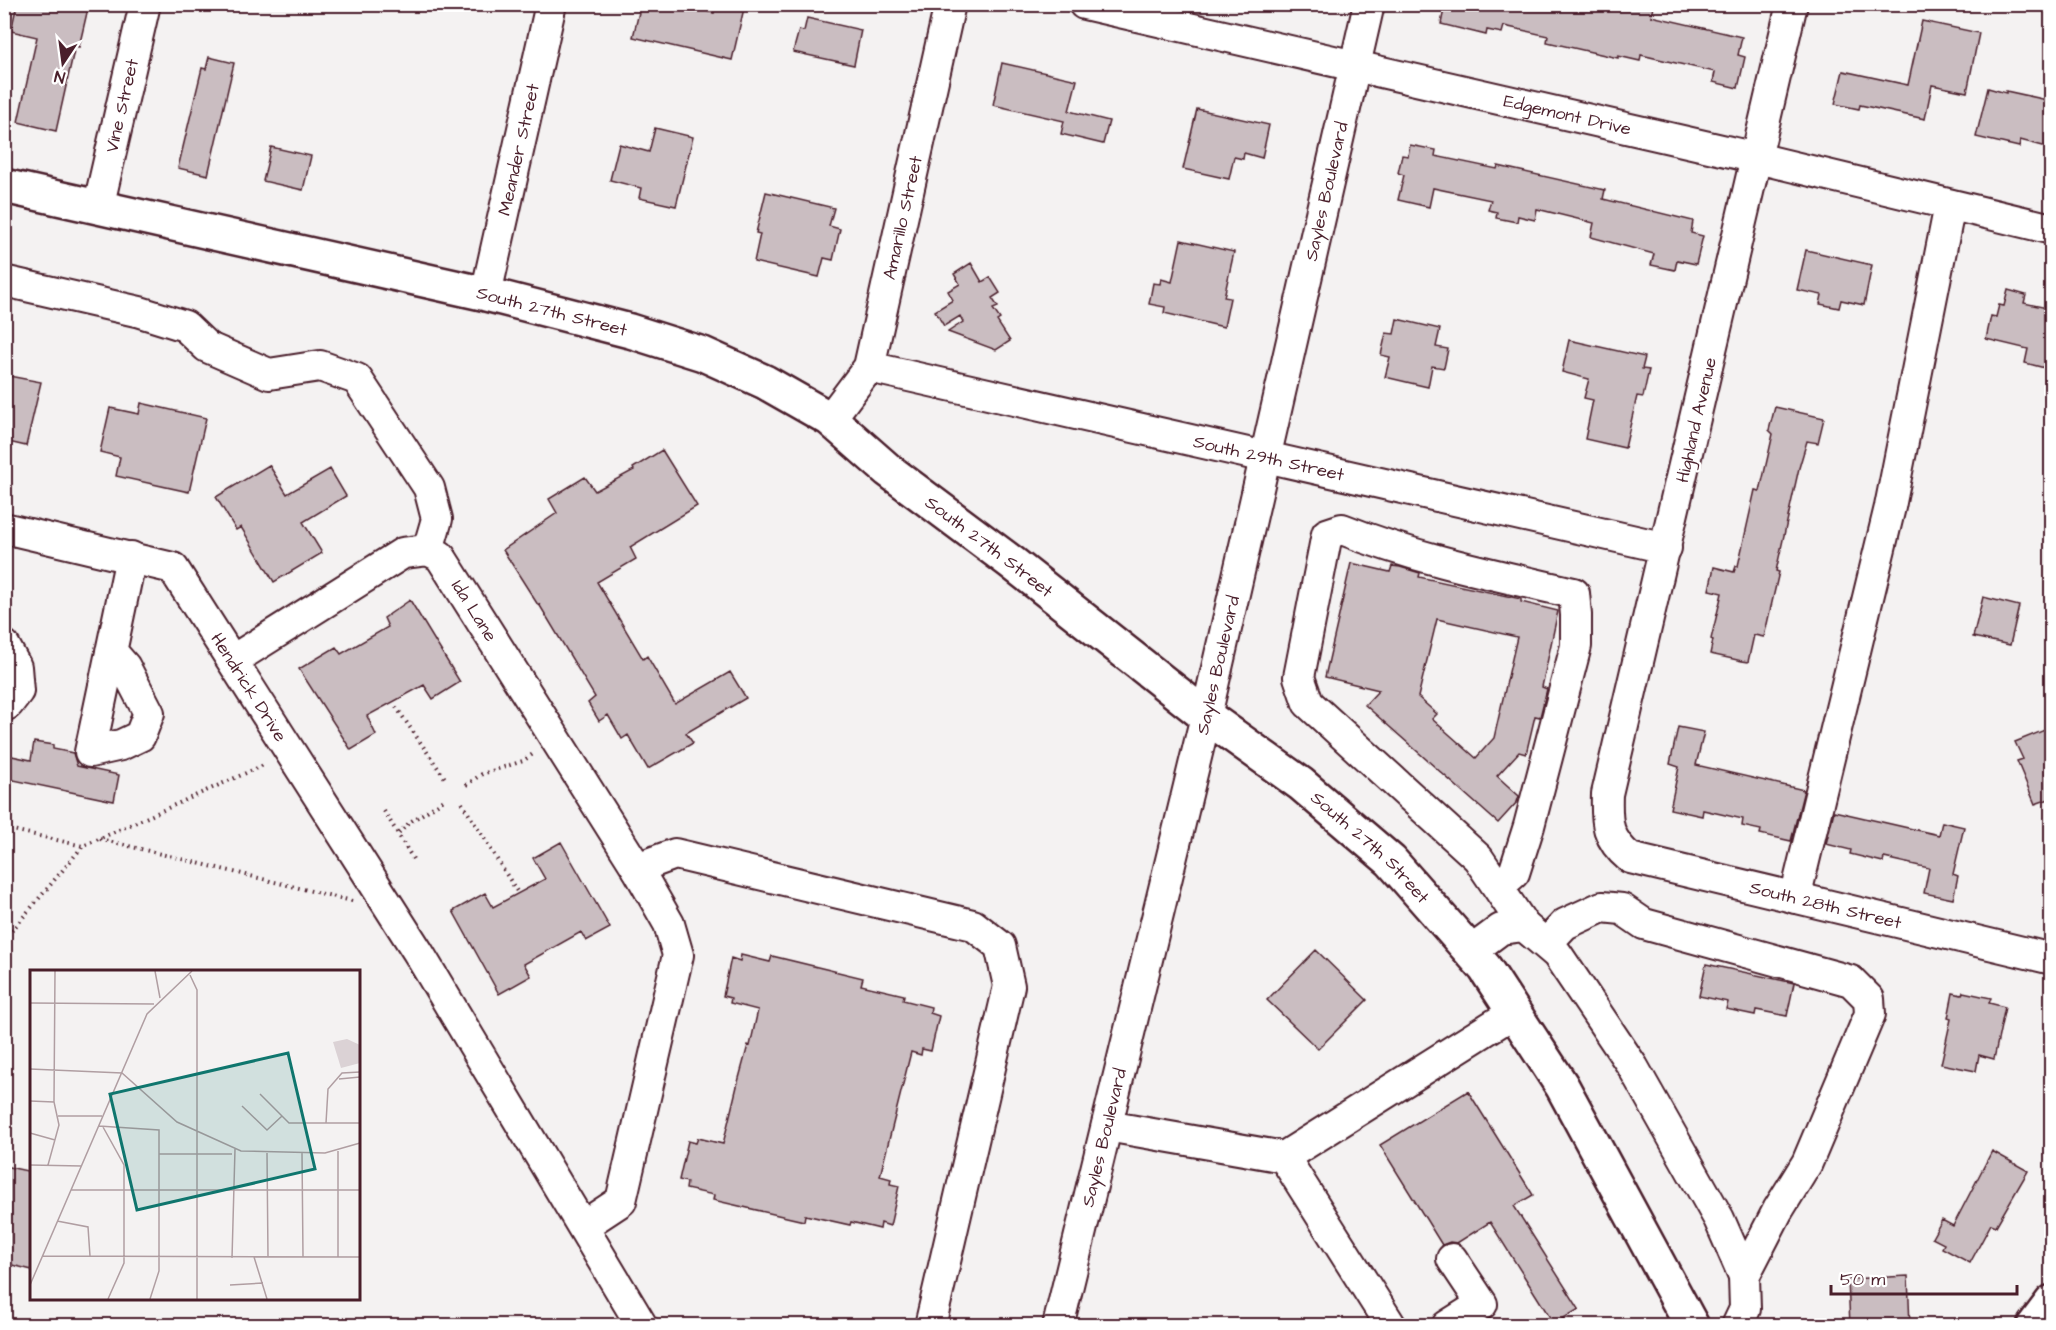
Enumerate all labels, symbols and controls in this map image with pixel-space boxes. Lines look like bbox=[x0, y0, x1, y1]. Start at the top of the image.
north arrow bbox=[33, 33, 93, 93]
street label: Vine Street bbox=[99, 56, 145, 155]
text: N bbox=[52, 65, 67, 88]
street label: Meander Street bbox=[492, 81, 546, 218]
street label: Edgemont Drive bbox=[1501, 88, 1634, 142]
street label: Sayles Boulevard bbox=[1299, 119, 1355, 263]
street label: Amarillo Street bbox=[877, 153, 929, 282]
street label: South 27th Street bbox=[474, 280, 630, 343]
street label: Highland Avenue bbox=[1670, 355, 1724, 485]
street label: South 29th Street bbox=[1191, 429, 1347, 488]
street label: South 27th Street bbox=[920, 490, 1059, 604]
street label: Ida Lane bbox=[445, 575, 503, 647]
street label: Sayles Boulevard bbox=[1190, 593, 1246, 737]
street label: Hendrick Drive bbox=[205, 628, 293, 747]
street label: South 27th Street bbox=[1305, 786, 1435, 910]
street label: South 28th Street bbox=[1747, 875, 1905, 936]
inset map bbox=[30, 970, 360, 1300]
street label: Sayles Boulevard bbox=[1075, 1066, 1133, 1209]
scale bar bbox=[1831, 1258, 2017, 1296]
text: 50 m bbox=[1840, 1267, 1885, 1292]

